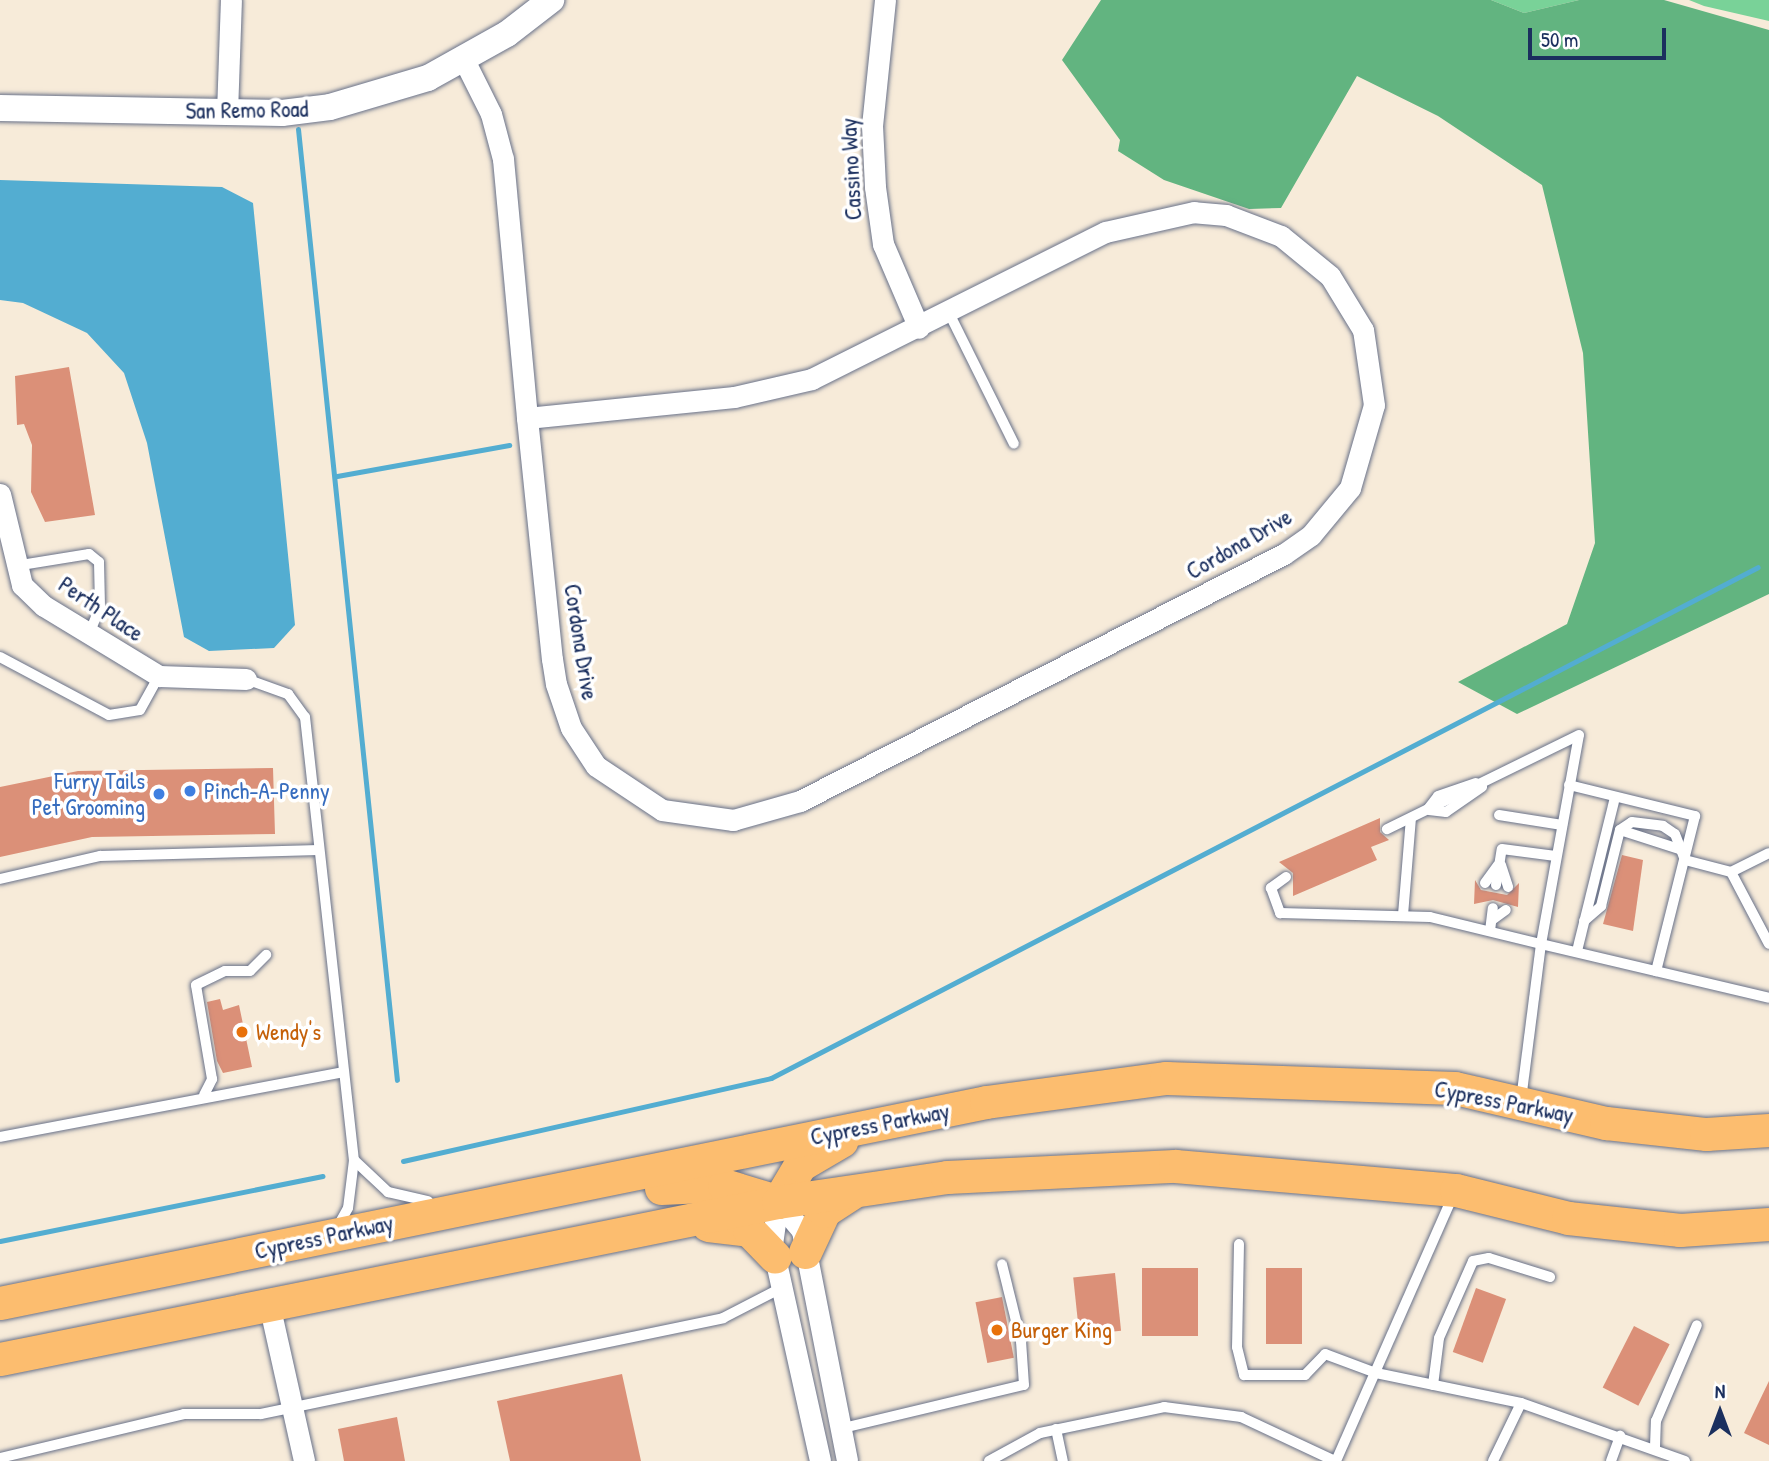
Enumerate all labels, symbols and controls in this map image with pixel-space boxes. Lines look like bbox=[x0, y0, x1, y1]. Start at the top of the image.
scale bar bbox=[1531, 14, 1669, 58]
text: 50 m bbox=[1541, 25, 1578, 54]
street label: San Remo Road bbox=[185, 95, 309, 125]
street label: Cassino Way bbox=[835, 117, 867, 221]
street label: Cordona Drive bbox=[1181, 503, 1297, 585]
street label: Perth Place bbox=[53, 571, 149, 647]
street label: Cordona Drive bbox=[558, 582, 604, 702]
place label: Furry Tails Pet Grooming bbox=[32, 767, 145, 821]
place label: Pinch-A-Penny bbox=[204, 777, 330, 805]
marker: Pinch-A-Penny bbox=[182, 783, 198, 799]
marker: Furry Tails Pet Grooming bbox=[151, 786, 167, 802]
place label: Wendy's bbox=[256, 1018, 321, 1046]
marker: Wendy's bbox=[234, 1024, 250, 1040]
street label: Cypress Parkway bbox=[1432, 1075, 1576, 1129]
street label: Cypress Parkway bbox=[808, 1097, 952, 1151]
street label: Cypress Parkway bbox=[252, 1209, 396, 1265]
place label: Burger King bbox=[1011, 1316, 1112, 1344]
marker: Burger King bbox=[989, 1322, 1005, 1338]
north arrow bbox=[1685, 1377, 1755, 1447]
text: N bbox=[1715, 1378, 1725, 1404]

